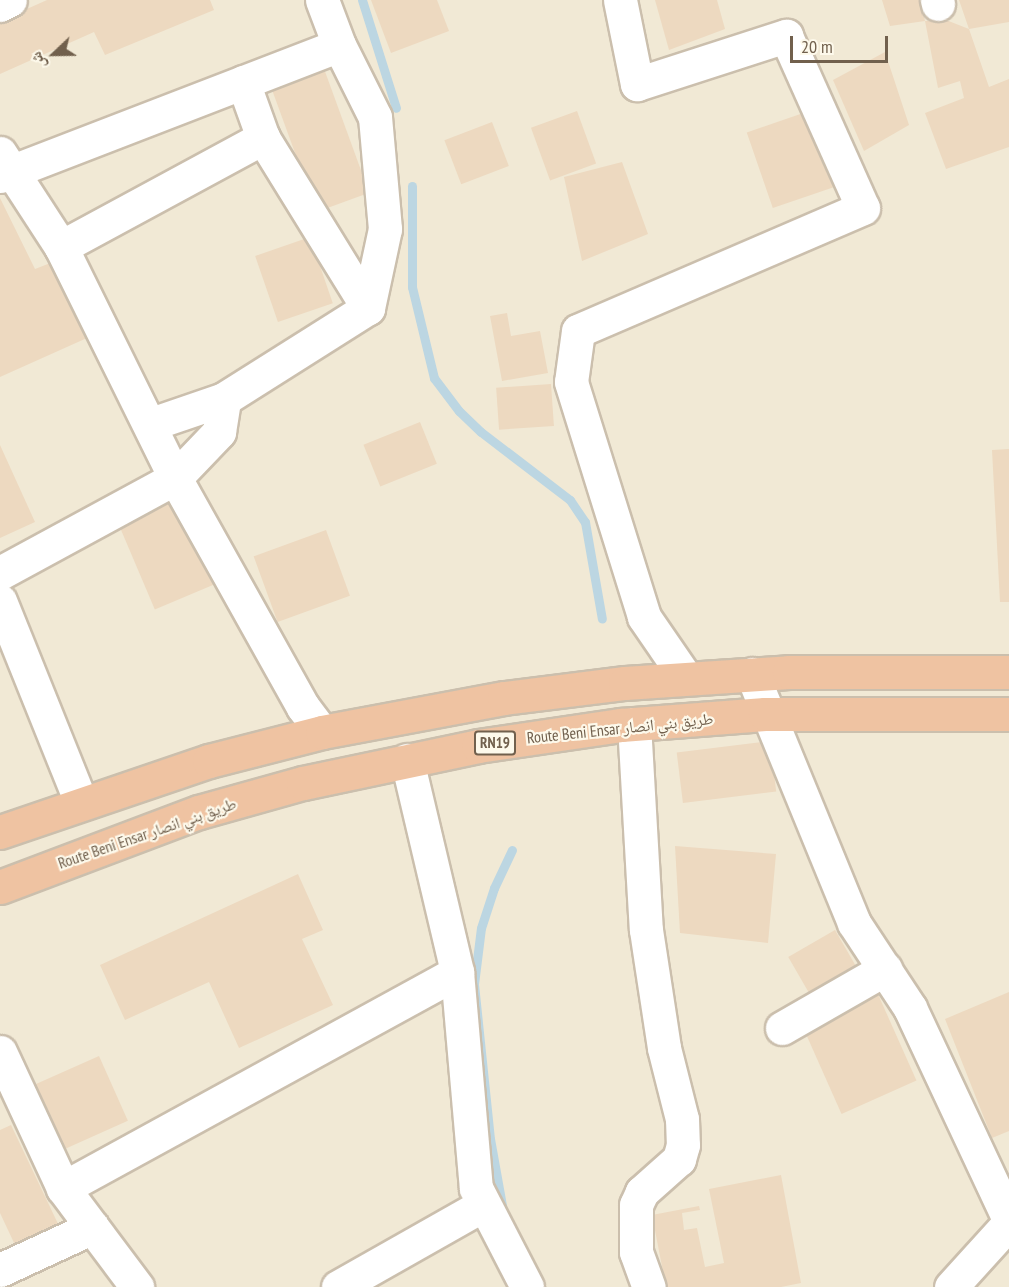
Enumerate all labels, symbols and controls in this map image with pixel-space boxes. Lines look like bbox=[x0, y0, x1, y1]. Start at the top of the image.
north arrow bbox=[24, 24, 84, 84]
scale bar bbox=[793, 24, 890, 62]
text: 20 m bbox=[801, 35, 833, 58]
text: ش bbox=[25, 49, 50, 72]
street label: Route Beni Ensar طريق بني انصار bbox=[526, 709, 714, 747]
road number: RN19 bbox=[474, 731, 516, 755]
street label: Route Beni Ensar طريق بني انصار bbox=[55, 793, 239, 873]

